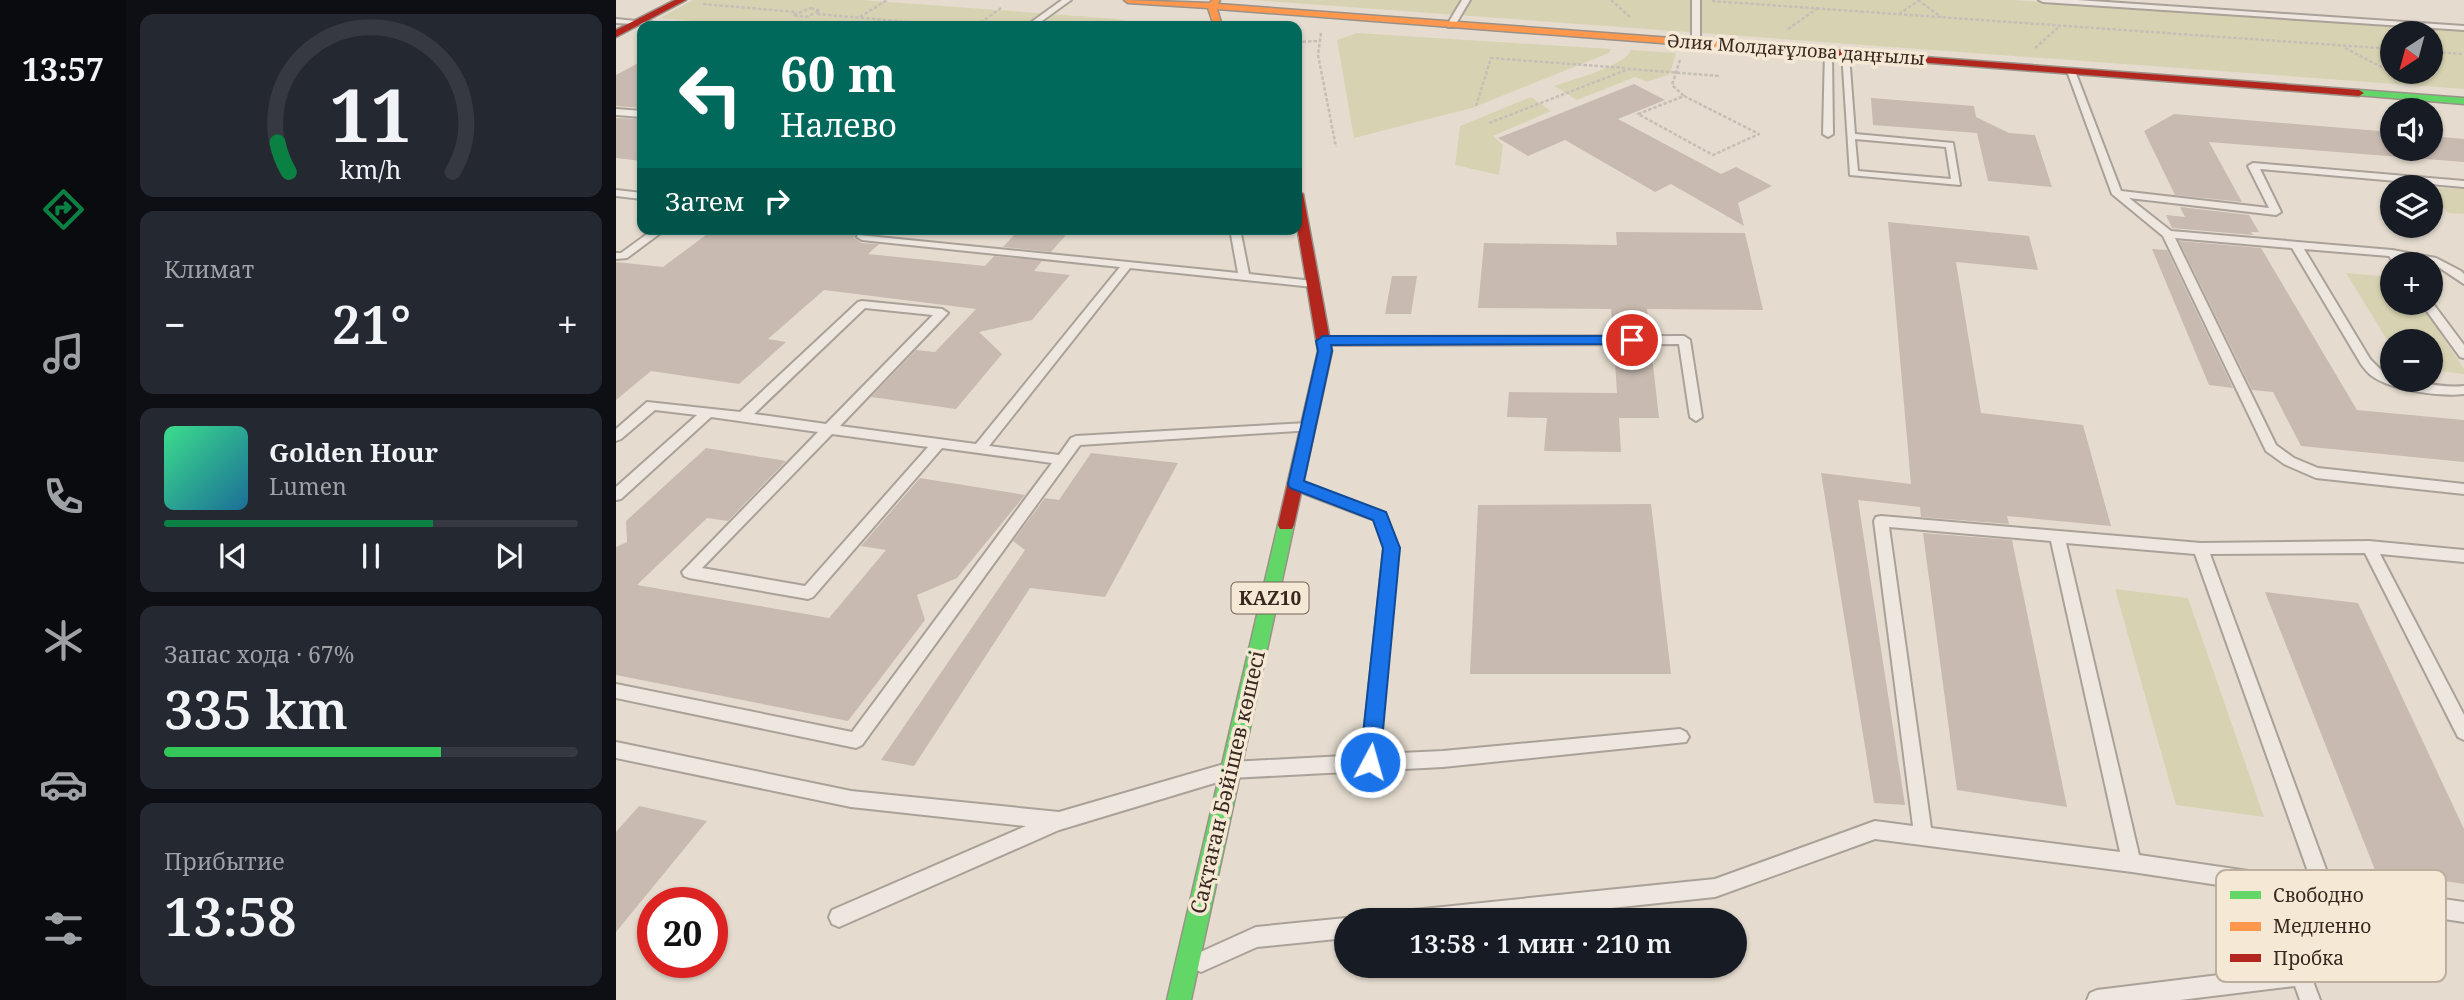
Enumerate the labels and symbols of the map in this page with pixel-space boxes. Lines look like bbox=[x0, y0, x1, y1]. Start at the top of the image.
north arrow bbox=[2380, 21, 2443, 84]
street label: Әлия Молдағұлова даңғылы bbox=[1667, 28, 1926, 70]
pin bbox=[1602, 310, 1662, 370]
road number: KAZ10 bbox=[1232, 582, 1308, 614]
street label: Сақтаған Бәйішев көшесі bbox=[1183, 647, 1271, 916]
position arrow bbox=[1333, 725, 1407, 799]
legend bbox=[2216, 870, 2446, 982]
text: Свободно bbox=[2273, 882, 2364, 908]
speed limit sign: 20 bbox=[637, 887, 728, 978]
text: Медленно bbox=[2273, 913, 2371, 939]
text: Пробка bbox=[2273, 945, 2344, 971]

